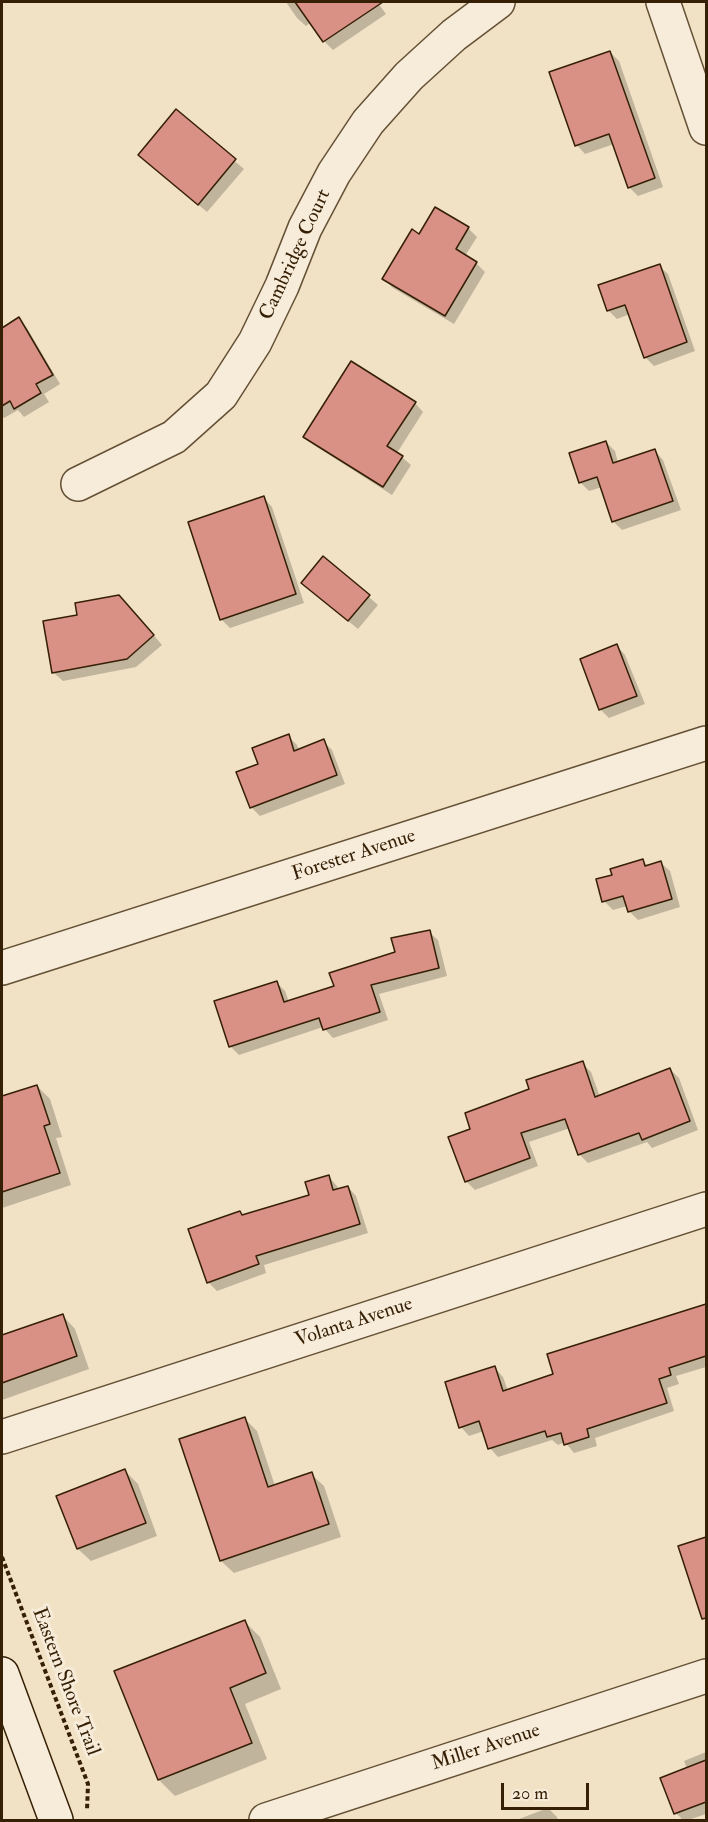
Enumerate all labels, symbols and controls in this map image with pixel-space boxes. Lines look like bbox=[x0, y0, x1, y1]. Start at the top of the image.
street label: Cambridge Court bbox=[255, 186, 337, 324]
street label: Forester Avenue bbox=[289, 825, 419, 887]
street label: Volanta Avenue bbox=[292, 1293, 416, 1353]
street label: Eastern Shore Trail bbox=[26, 1605, 104, 1759]
street label: Miller Avenue bbox=[429, 1719, 543, 1777]
scale bar bbox=[504, 1771, 592, 1809]
text: 20 m bbox=[512, 1782, 548, 1805]

